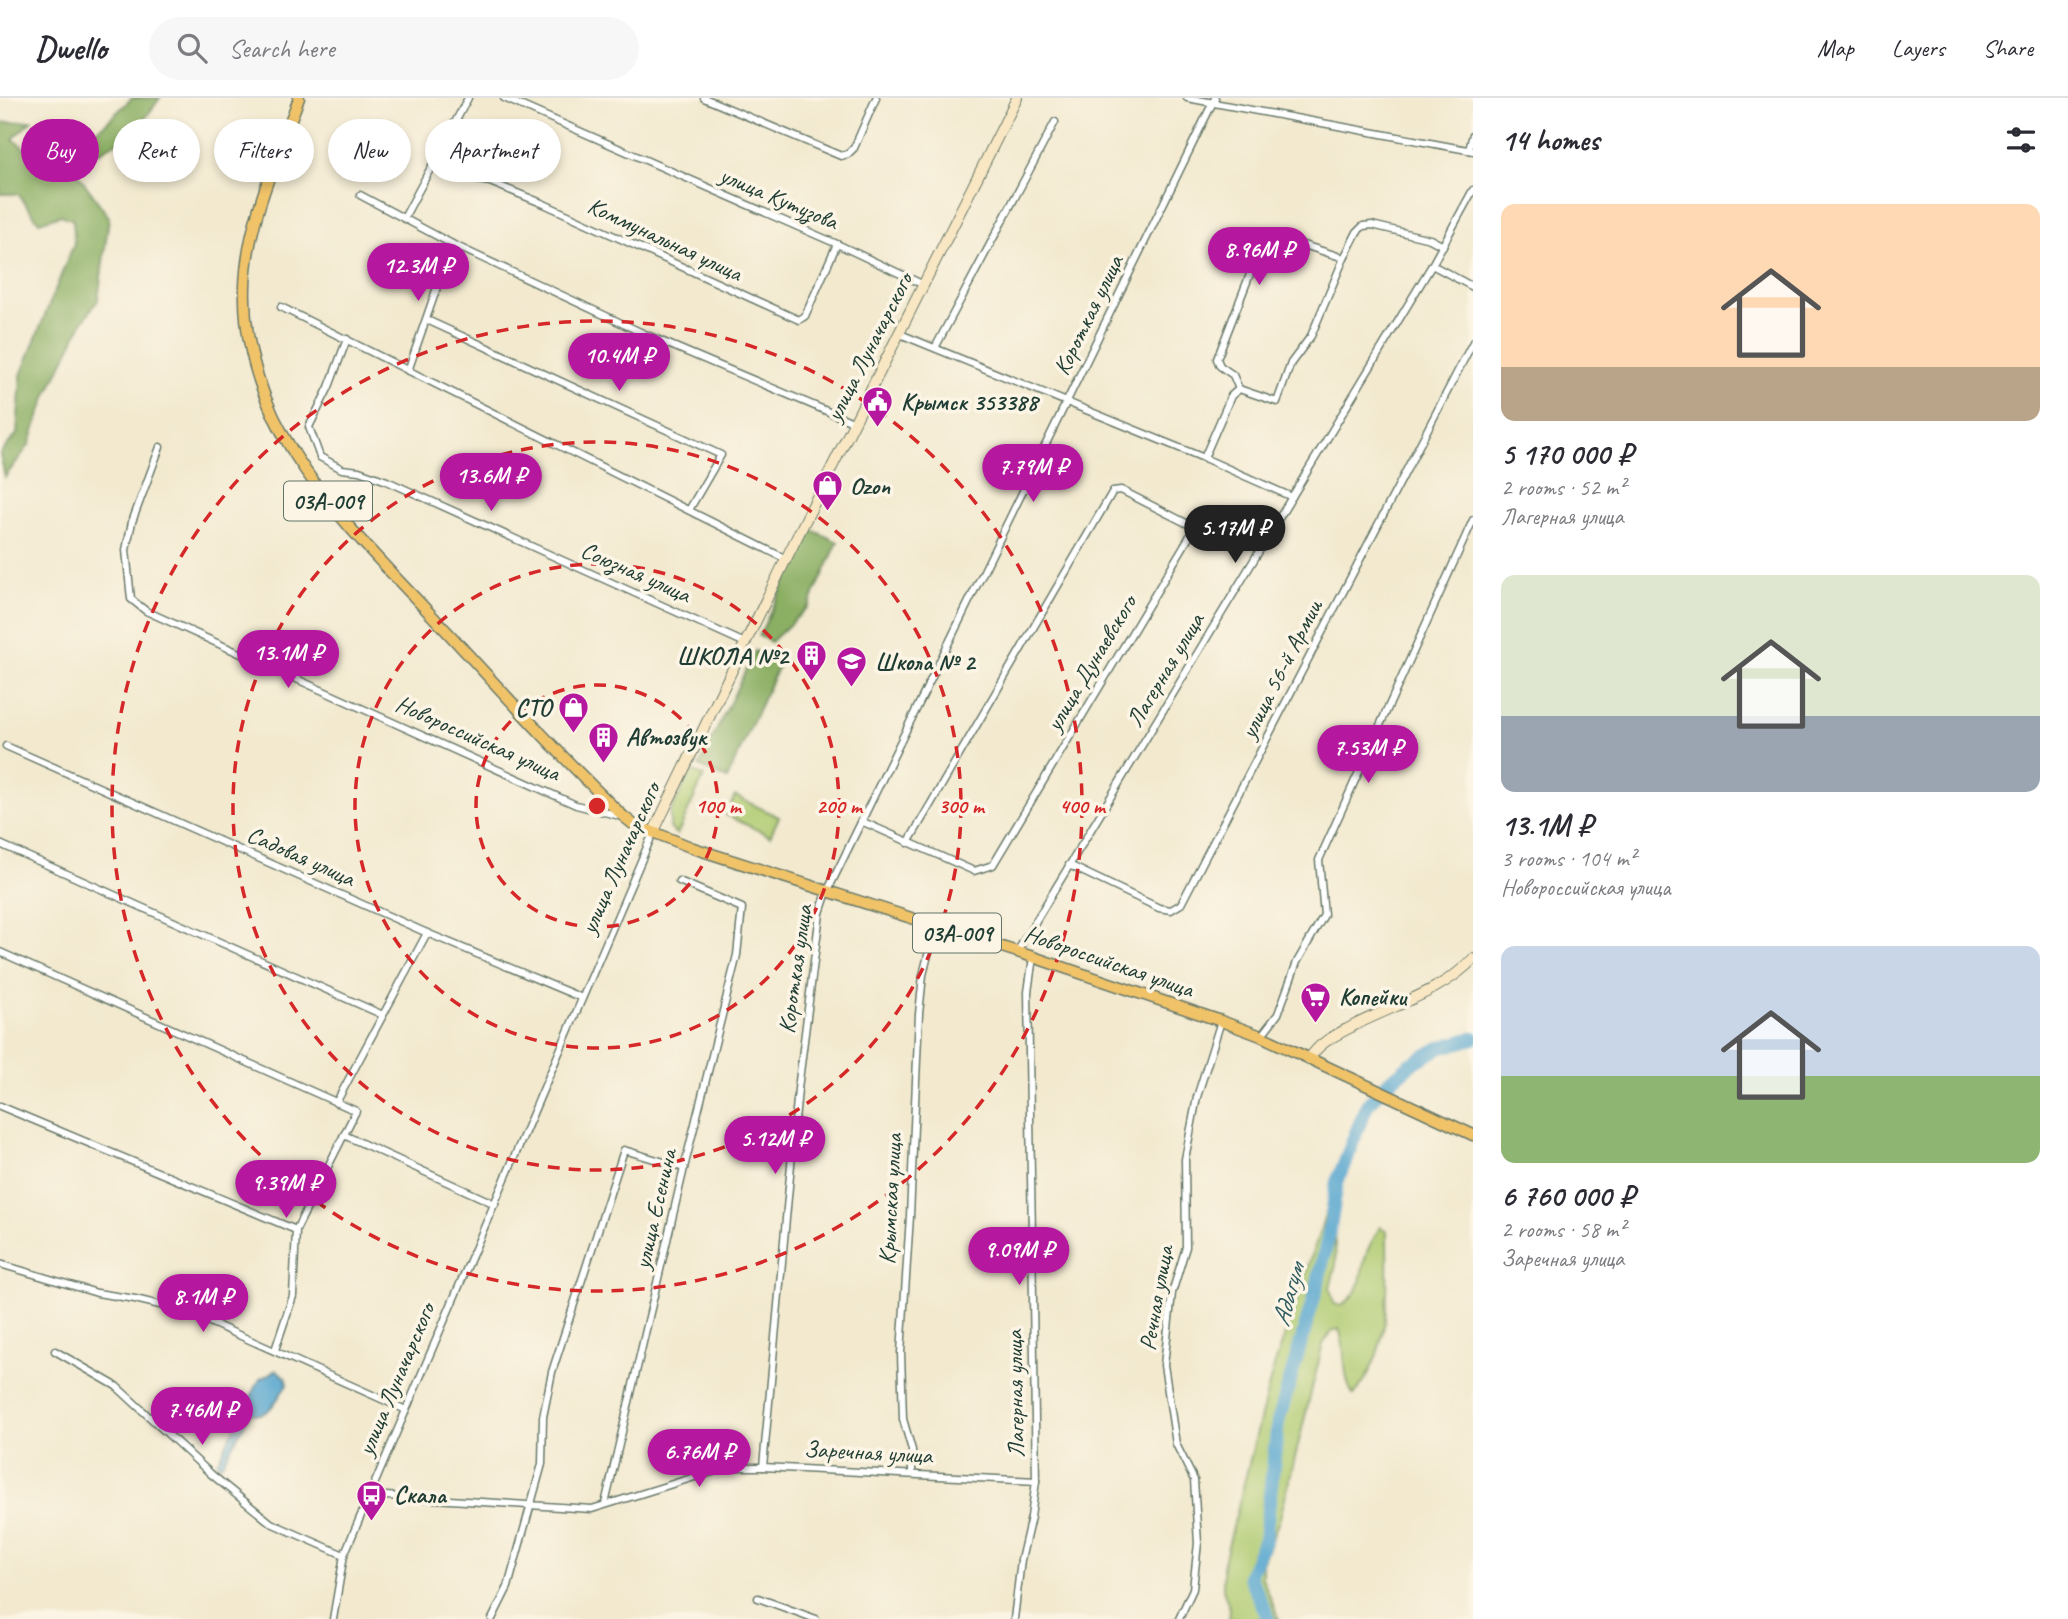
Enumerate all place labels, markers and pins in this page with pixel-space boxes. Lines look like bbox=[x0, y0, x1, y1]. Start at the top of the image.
pin: 8.96M ₽ bbox=[1194, 228, 1324, 287]
pin: 12.3M ₽ bbox=[353, 244, 483, 303]
pin: 10.4M ₽ bbox=[554, 334, 684, 393]
public building icon: Крымск 353388 bbox=[861, 385, 895, 429]
place label: Крымск 353388 bbox=[901, 387, 1041, 417]
pin: 7.79M ₽ bbox=[968, 444, 1098, 504]
pin: 13.6M ₽ bbox=[426, 454, 556, 513]
shop icon: Ozon bbox=[810, 469, 844, 513]
place label: Ozon bbox=[850, 471, 891, 501]
pin: 5.17M ₽ bbox=[1170, 505, 1300, 565]
pin: 13.1M ₽ bbox=[223, 630, 353, 690]
building icon: ШКОЛА №2 bbox=[794, 639, 828, 683]
place label: ШКОЛА №2 bbox=[677, 641, 790, 671]
school or university icon: Школа № 2 bbox=[835, 645, 869, 689]
place label: Школа № 2 bbox=[875, 647, 977, 677]
shop icon: СТО bbox=[557, 691, 591, 735]
place label: СТО bbox=[516, 693, 554, 723]
building icon: Автозвук bbox=[586, 720, 620, 764]
place label: Автозвук bbox=[626, 722, 709, 752]
pin: 7.53M ₽ bbox=[1303, 726, 1433, 785]
centre of rings bbox=[585, 794, 609, 818]
supermarket icon: Копейки bbox=[1299, 980, 1333, 1024]
place label: Копейки bbox=[1339, 982, 1408, 1012]
pin: 5.12M ₽ bbox=[710, 1116, 840, 1176]
pin: 9.39M ₽ bbox=[221, 1160, 351, 1220]
pin: 9.09M ₽ bbox=[954, 1228, 1084, 1287]
pin: 8.1M ₽ bbox=[146, 1274, 260, 1334]
pin: 7.46M ₽ bbox=[137, 1388, 267, 1447]
pin: 6.76M ₽ bbox=[634, 1430, 764, 1489]
bus stop icon: Скала bbox=[354, 1478, 388, 1522]
place label: Скала bbox=[394, 1480, 447, 1510]

